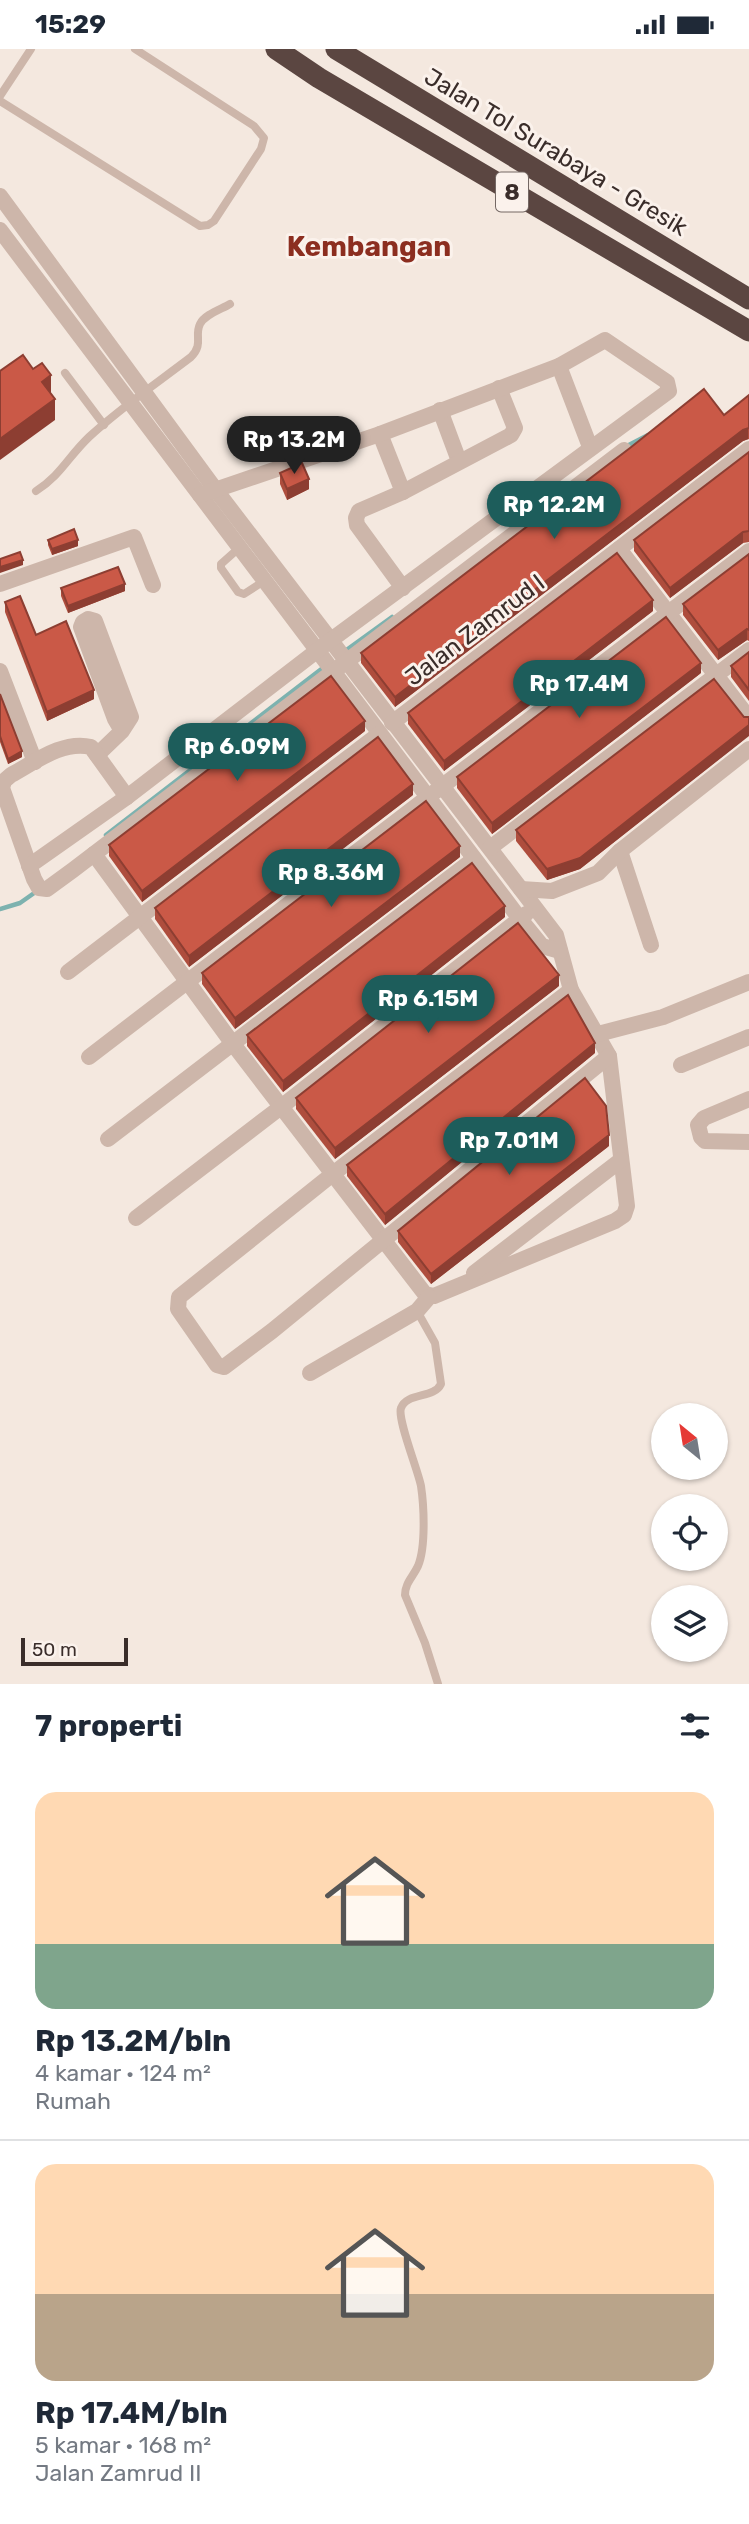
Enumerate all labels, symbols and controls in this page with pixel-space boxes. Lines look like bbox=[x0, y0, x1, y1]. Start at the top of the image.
text: 15:29 bbox=[35, 9, 106, 40]
street label: Jalan Tol Surabaya - Gresik bbox=[419, 62, 693, 242]
road number: 8 bbox=[496, 173, 528, 211]
district label: Kembangan bbox=[287, 230, 451, 263]
pin: Rp 13.2M bbox=[222, 417, 366, 476]
text: Rp 13.2M bbox=[243, 425, 345, 453]
pin: Rp 12.2M bbox=[482, 482, 626, 541]
text: Rp 12.2M bbox=[503, 490, 605, 518]
street label: Jalan Zamrud I bbox=[400, 569, 550, 691]
pin: Rp 17.4M bbox=[507, 661, 651, 720]
text: Rp 17.4M bbox=[529, 669, 629, 697]
pin: Rp 6.09M bbox=[165, 723, 309, 783]
text: Rp 6.09M bbox=[184, 732, 290, 760]
pin: Rp 8.36M bbox=[259, 849, 403, 909]
text: Rp 8.36M bbox=[278, 858, 384, 886]
pin: Rp 6.15M bbox=[356, 975, 500, 1035]
text: Rp 6.15M bbox=[378, 984, 478, 1012]
pin: Rp 7.01M bbox=[437, 1117, 581, 1177]
text: Rp 7.01M bbox=[459, 1126, 559, 1154]
north arrow bbox=[651, 1403, 728, 1481]
map controls bbox=[651, 1403, 728, 1662]
button: locate bbox=[651, 1494, 728, 1571]
button: layers bbox=[651, 1585, 728, 1662]
scale bar bbox=[21, 1635, 128, 1667]
text: 50 m bbox=[32, 1638, 77, 1661]
icon: filters bbox=[676, 1707, 714, 1745]
text: 7 properti bbox=[35, 1708, 182, 1744]
icon: home bbox=[312, 1838, 438, 1964]
text: Rp 13.2M/bln bbox=[35, 2023, 231, 2059]
text: 4 kamar · 124 m² bbox=[35, 2059, 211, 2087]
text: Rumah bbox=[35, 2087, 111, 2115]
icon: home bbox=[312, 2210, 438, 2336]
text: Rp 17.4M/bln bbox=[35, 2395, 228, 2431]
text: 5 kamar · 168 m² bbox=[35, 2431, 211, 2459]
text: Jalan Zamrud II bbox=[35, 2459, 201, 2487]

